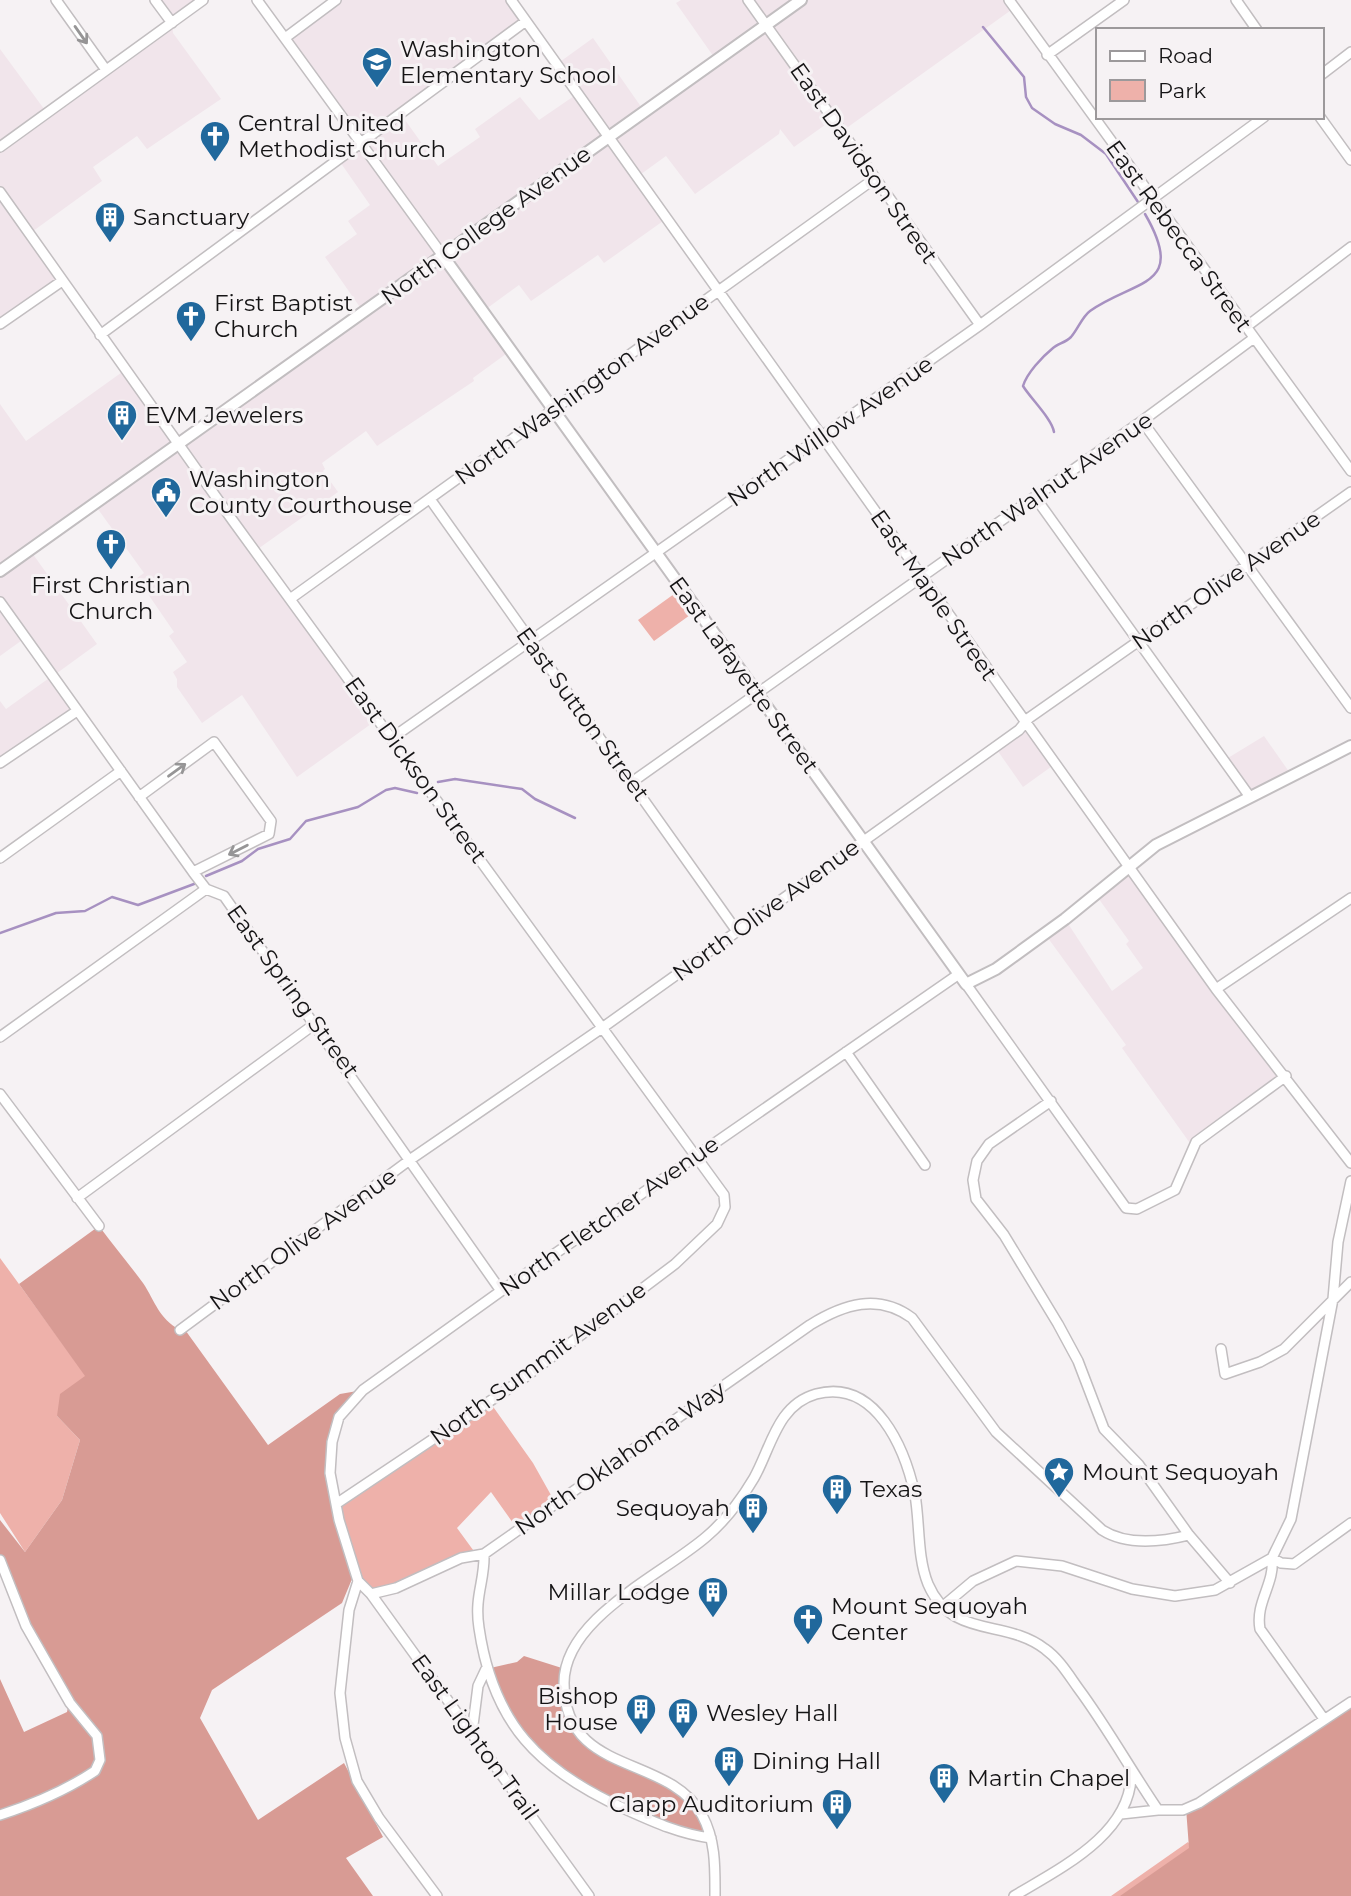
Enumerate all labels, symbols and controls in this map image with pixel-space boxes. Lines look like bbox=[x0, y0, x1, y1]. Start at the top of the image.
one-way arrow bbox=[74, 25, 88, 44]
legend bbox=[1096, 28, 1323, 119]
place label: Washington Elementary School bbox=[400, 35, 617, 89]
text: Road bbox=[1158, 43, 1213, 68]
school or university icon: Washington Elementary School bbox=[360, 45, 394, 89]
street label: East Davidson Street bbox=[784, 57, 944, 269]
text: Park bbox=[1158, 78, 1206, 103]
place label: Central United Methodist Church bbox=[238, 109, 446, 163]
church icon: Central United Methodist Church bbox=[198, 119, 232, 163]
street label: East Rebecca Street bbox=[1100, 135, 1258, 337]
street label: North College Avenue bbox=[376, 139, 596, 311]
building icon: Sanctuary bbox=[93, 200, 127, 244]
place label: Sanctuary bbox=[133, 203, 250, 231]
street label: North Washington Avenue bbox=[449, 287, 715, 491]
place label: First Baptist Church bbox=[214, 289, 353, 343]
church icon: First Baptist Church bbox=[174, 299, 208, 343]
street label: North Willow Avenue bbox=[722, 349, 938, 513]
building icon: EVM Jewelers bbox=[105, 398, 139, 442]
place label: EVM Jewelers bbox=[145, 401, 303, 429]
street label: North Walnut Avenue bbox=[936, 406, 1158, 572]
place label: Washington County Courthouse bbox=[189, 465, 412, 519]
public building icon: Washington County Courthouse bbox=[149, 475, 183, 519]
street label: East Maple Street bbox=[865, 504, 1003, 686]
street label: North Olive Avenue bbox=[1126, 504, 1326, 656]
church icon: First Christian Church bbox=[94, 527, 128, 571]
place label: First Christian Church bbox=[31, 571, 191, 625]
street label: East Lafayette Street bbox=[663, 571, 825, 779]
street label: East Sutton Street bbox=[510, 621, 656, 807]
street label: East Dickson Street bbox=[339, 671, 493, 869]
one-way arrow bbox=[167, 762, 186, 777]
street label: North Olive Avenue bbox=[667, 833, 865, 987]
one-way arrow bbox=[228, 844, 249, 858]
street label: East Spring Street bbox=[221, 899, 365, 1083]
street label: North Fletcher Avenue bbox=[494, 1130, 724, 1302]
street label: North Olive Avenue bbox=[204, 1162, 402, 1316]
street label: North Summit Avenue bbox=[425, 1275, 651, 1451]
street label: North Oklahoma Way bbox=[509, 1374, 731, 1541]
place icon: Mount Sequoyah bbox=[1042, 1455, 1076, 1499]
place label: Mount Sequoyah bbox=[1082, 1458, 1279, 1486]
building icon: Texas bbox=[820, 1472, 854, 1516]
place label: Texas bbox=[860, 1475, 922, 1503]
building icon: Sequoyah bbox=[736, 1491, 770, 1535]
place label: Sequoyah bbox=[616, 1494, 730, 1522]
building icon: Millar Lodge bbox=[696, 1575, 730, 1619]
place label: Millar Lodge bbox=[548, 1578, 690, 1606]
place label: Mount Sequoyah Center bbox=[831, 1592, 1028, 1646]
church icon: Mount Sequoyah Center bbox=[791, 1602, 825, 1646]
street label: East Lighton Trail bbox=[405, 1649, 545, 1825]
place label: Bishop House bbox=[538, 1682, 618, 1736]
building icon: Bishop House bbox=[624, 1692, 658, 1736]
building icon: Wesley Hall bbox=[666, 1696, 700, 1740]
place label: Wesley Hall bbox=[706, 1699, 838, 1727]
building icon: Dining Hall bbox=[712, 1744, 746, 1788]
place label: Dining Hall bbox=[752, 1747, 881, 1775]
building icon: Martin Chapel bbox=[927, 1761, 961, 1805]
place label: Martin Chapel bbox=[967, 1764, 1130, 1792]
building icon: Clapp Auditorium bbox=[820, 1787, 854, 1831]
place label: Clapp Auditorium bbox=[609, 1790, 814, 1818]

